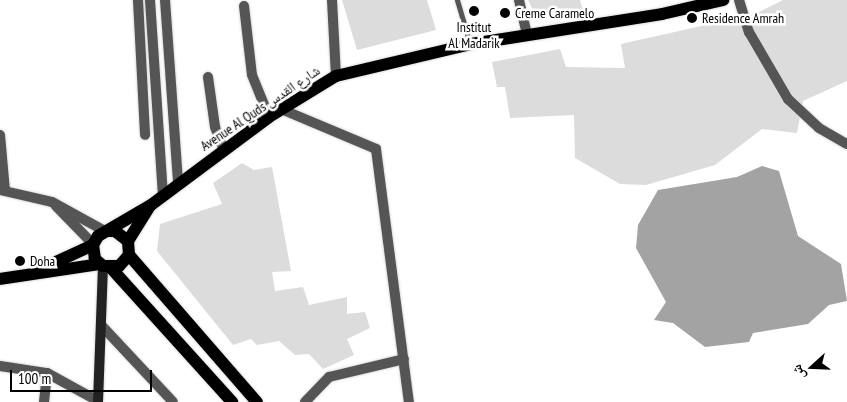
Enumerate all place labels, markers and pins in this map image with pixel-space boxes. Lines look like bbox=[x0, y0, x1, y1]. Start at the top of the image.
marker: Institut Al Madarik bbox=[468, 5, 480, 17]
place label: Creme Caramelo bbox=[515, 5, 594, 21]
marker: Creme Caramelo bbox=[499, 7, 511, 19]
place label: Residence Amrah bbox=[702, 10, 785, 26]
marker: Residence Amrah bbox=[686, 12, 698, 24]
place label: Institut Al Madarik bbox=[448, 19, 500, 52]
place label: Doha bbox=[30, 253, 55, 269]
marker: Doha bbox=[14, 255, 26, 267]

